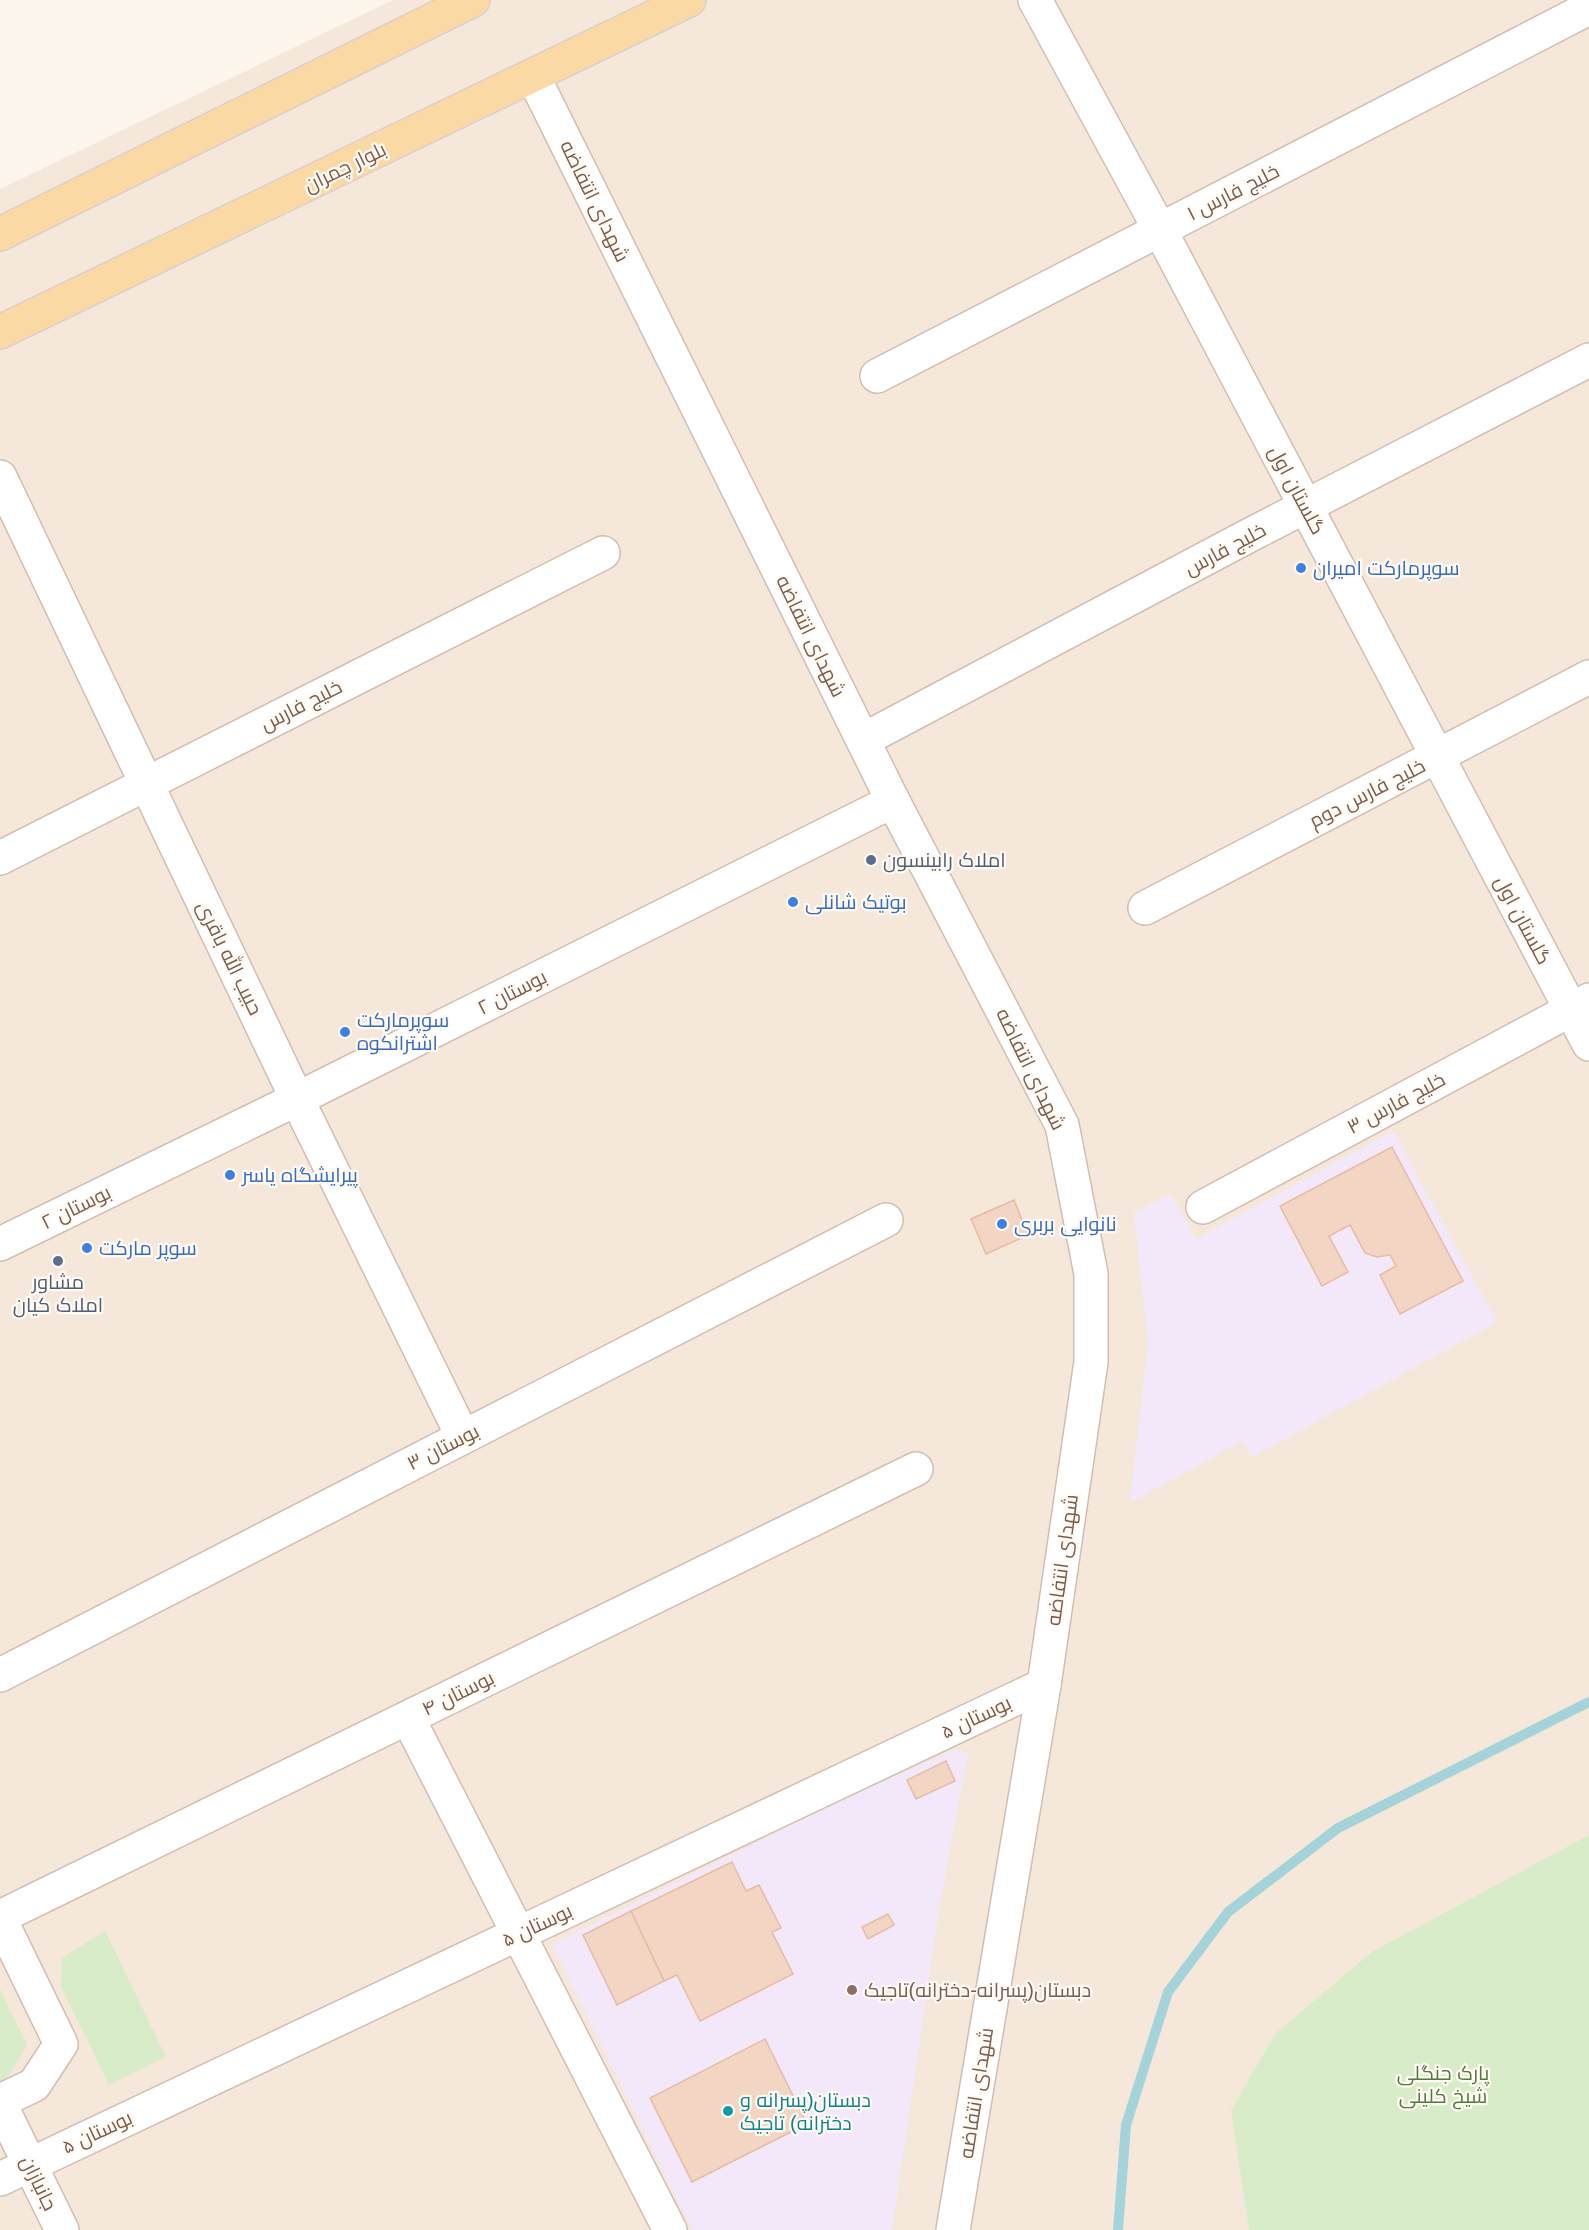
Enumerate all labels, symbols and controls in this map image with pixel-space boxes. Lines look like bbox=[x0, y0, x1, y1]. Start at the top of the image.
street label: شهدای انتفاضه bbox=[554, 137, 634, 266]
street label: بلوار چمران bbox=[300, 138, 390, 198]
street label: خلیج فارس ۱ bbox=[1183, 159, 1284, 227]
street label: گلستان اول bbox=[1263, 442, 1330, 539]
street label: خلیج فارس bbox=[1181, 518, 1271, 582]
place label: سوپرمارکت امیران bbox=[1313, 557, 1460, 581]
marker: سوپرمارکت امیران bbox=[1294, 561, 1308, 575]
street label: شهدای انتفاضه bbox=[770, 572, 850, 701]
street label: خلیج فارس bbox=[256, 675, 347, 738]
street label: خلیج فارس دوم bbox=[1305, 754, 1430, 834]
place label: املاک رابینسون bbox=[883, 849, 1006, 873]
marker: املاک رابینسون bbox=[864, 853, 878, 867]
street label: گلستان اول bbox=[1489, 872, 1556, 969]
place label: بوتیک شانلی bbox=[805, 891, 907, 915]
marker: بوتیک شانلی bbox=[786, 895, 800, 909]
street label: حبیب الله باقری bbox=[191, 897, 269, 1019]
street label: بوستان ۲ bbox=[474, 965, 551, 1021]
street label: شهدای انتفاضه bbox=[990, 1005, 1070, 1134]
place label: سوپرمارکت اشترانکوه bbox=[357, 1009, 449, 1055]
marker: سوپرمارکت اشترانکوه bbox=[338, 1025, 352, 1039]
street label: خلیج فارس ۳ bbox=[1343, 1068, 1450, 1141]
place label: پیرایشگاه یاسر bbox=[241, 1164, 359, 1188]
marker: پیرایشگاه یاسر bbox=[223, 1168, 237, 1182]
street label: بوستان ۲ bbox=[38, 1181, 115, 1235]
place label: نانوایی بربری bbox=[1014, 1213, 1117, 1237]
marker: نانوایی بربری bbox=[995, 1217, 1009, 1231]
place label: سوپر مارکت bbox=[99, 1237, 197, 1261]
marker: سوپر مارکت bbox=[80, 1241, 94, 1255]
marker: مشاور املاک کیان bbox=[51, 1254, 65, 1268]
place label: مشاور املاک کیان bbox=[13, 1271, 103, 1318]
street label: بوستان ۳ bbox=[403, 1420, 483, 1476]
street label: شهدای انتفاضه bbox=[1042, 1493, 1084, 1627]
street label: بوستان ۴ bbox=[418, 1666, 498, 1722]
street label: بوستان ۵ bbox=[937, 1691, 1015, 1745]
street label: بوستان ۵ bbox=[498, 1899, 576, 1953]
place label: دبستان(پسرانه-دخترانه)تاجیک bbox=[864, 1979, 1091, 2003]
marker: دبستان(پسرانه-دخترانه)تاجیک bbox=[845, 1983, 859, 1997]
street label: شهدای انتفاضه bbox=[955, 2026, 999, 2160]
park label: پارک جنگلی شیخ کلینی bbox=[1397, 2062, 1490, 2110]
place label: دبستان(پسرانه و دخترانه) تاجیک bbox=[740, 2089, 871, 2135]
marker: دبستان(پسرانه و دخترانه) تاجیک bbox=[721, 2104, 735, 2118]
street label: بوستان ۵ bbox=[58, 2106, 136, 2160]
street label: جانبازان bbox=[15, 2152, 62, 2215]

